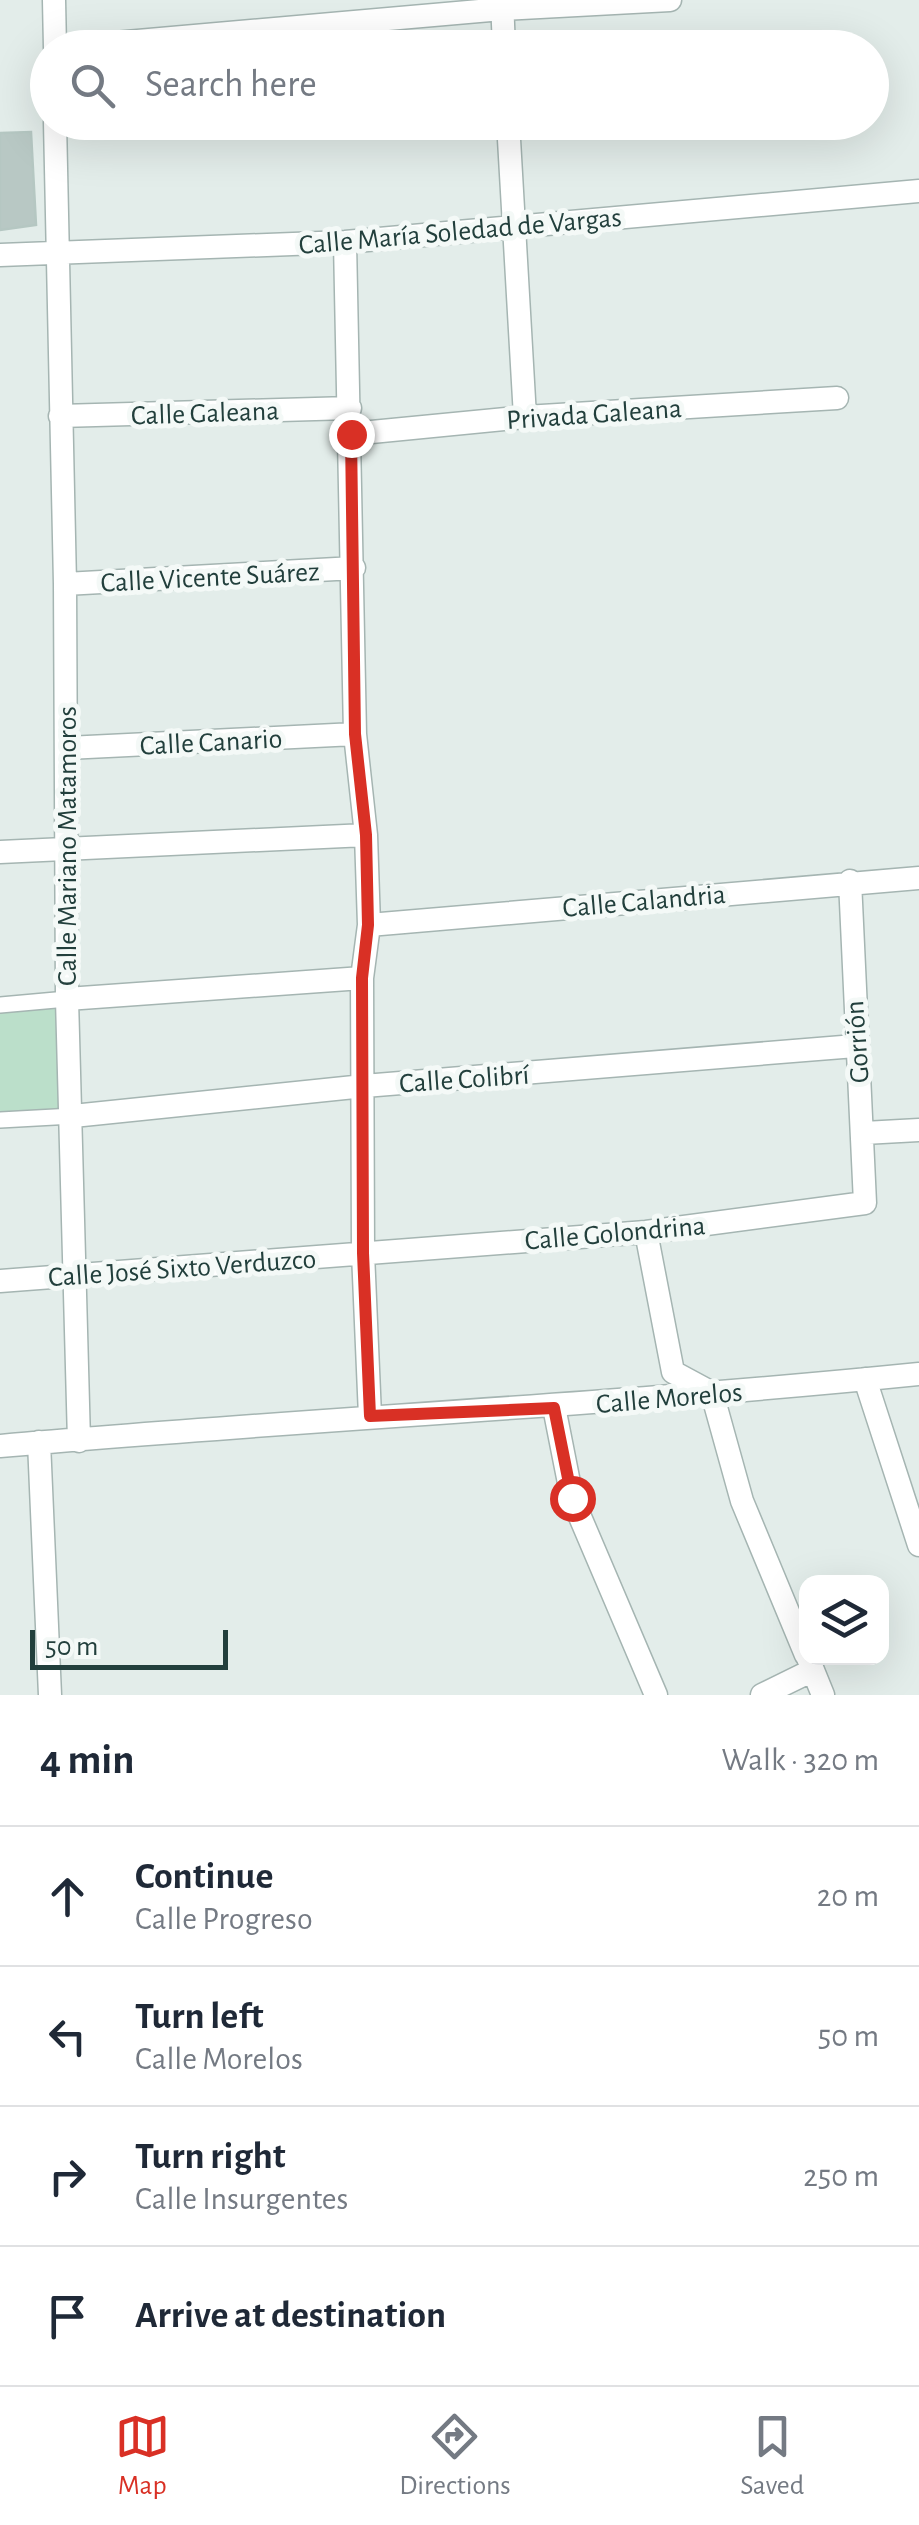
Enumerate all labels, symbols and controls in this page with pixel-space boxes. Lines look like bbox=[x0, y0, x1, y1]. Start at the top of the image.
search box bbox=[30, 30, 889, 140]
icon: search bbox=[65, 58, 120, 113]
text: Search here bbox=[145, 66, 317, 104]
street label: Calle María Soledad de Vargas bbox=[298, 204, 623, 260]
street label: Privada Galeana bbox=[506, 395, 683, 435]
street label: Calle Galeana bbox=[131, 397, 280, 431]
route end bbox=[329, 412, 375, 458]
street label: Calle Vicente Suárez bbox=[100, 558, 320, 598]
street label: Calle Mariano Matamoros bbox=[54, 706, 82, 986]
street label: Calle Canario bbox=[139, 725, 283, 761]
street label: Calle Calandria bbox=[561, 881, 727, 923]
street label: Gorrión bbox=[841, 1000, 875, 1084]
street label: Calle Colibrí bbox=[398, 1061, 530, 1099]
street label: Calle Golondrina bbox=[524, 1212, 707, 1256]
street label: Calle José Sixto Verduzco bbox=[47, 1246, 317, 1292]
street label: Calle Morelos bbox=[595, 1379, 744, 1419]
route start bbox=[550, 1476, 596, 1522]
map controls bbox=[799, 1575, 889, 1665]
button: layers bbox=[799, 1575, 889, 1665]
scale bar bbox=[30, 1625, 228, 1670]
text: 50 m bbox=[45, 1633, 99, 1661]
text: 4 min bbox=[40, 1739, 135, 1781]
text: Walk · 320 m bbox=[721, 1744, 879, 1776]
text: Continue bbox=[135, 1858, 273, 1896]
icon: ahead bbox=[40, 1869, 95, 1924]
text: 20 m bbox=[817, 1880, 879, 1912]
text: Calle Progreso bbox=[135, 1903, 313, 1935]
text: Turn left bbox=[135, 1998, 263, 2036]
icon: left bbox=[40, 2009, 95, 2064]
text: 50 m bbox=[818, 2020, 879, 2052]
text: Calle Morelos bbox=[135, 2043, 303, 2075]
text: Turn right bbox=[135, 2138, 285, 2176]
icon: right bbox=[40, 2149, 95, 2204]
text: 250 m bbox=[803, 2160, 879, 2192]
text: Calle Insurgentes bbox=[135, 2183, 348, 2215]
icon: arrive bbox=[40, 2289, 95, 2344]
text: Arrive at destination bbox=[135, 2297, 446, 2335]
tab: Map bbox=[115, 2409, 170, 2503]
tab: Directions bbox=[399, 2409, 511, 2503]
tab: Saved bbox=[740, 2409, 804, 2503]

